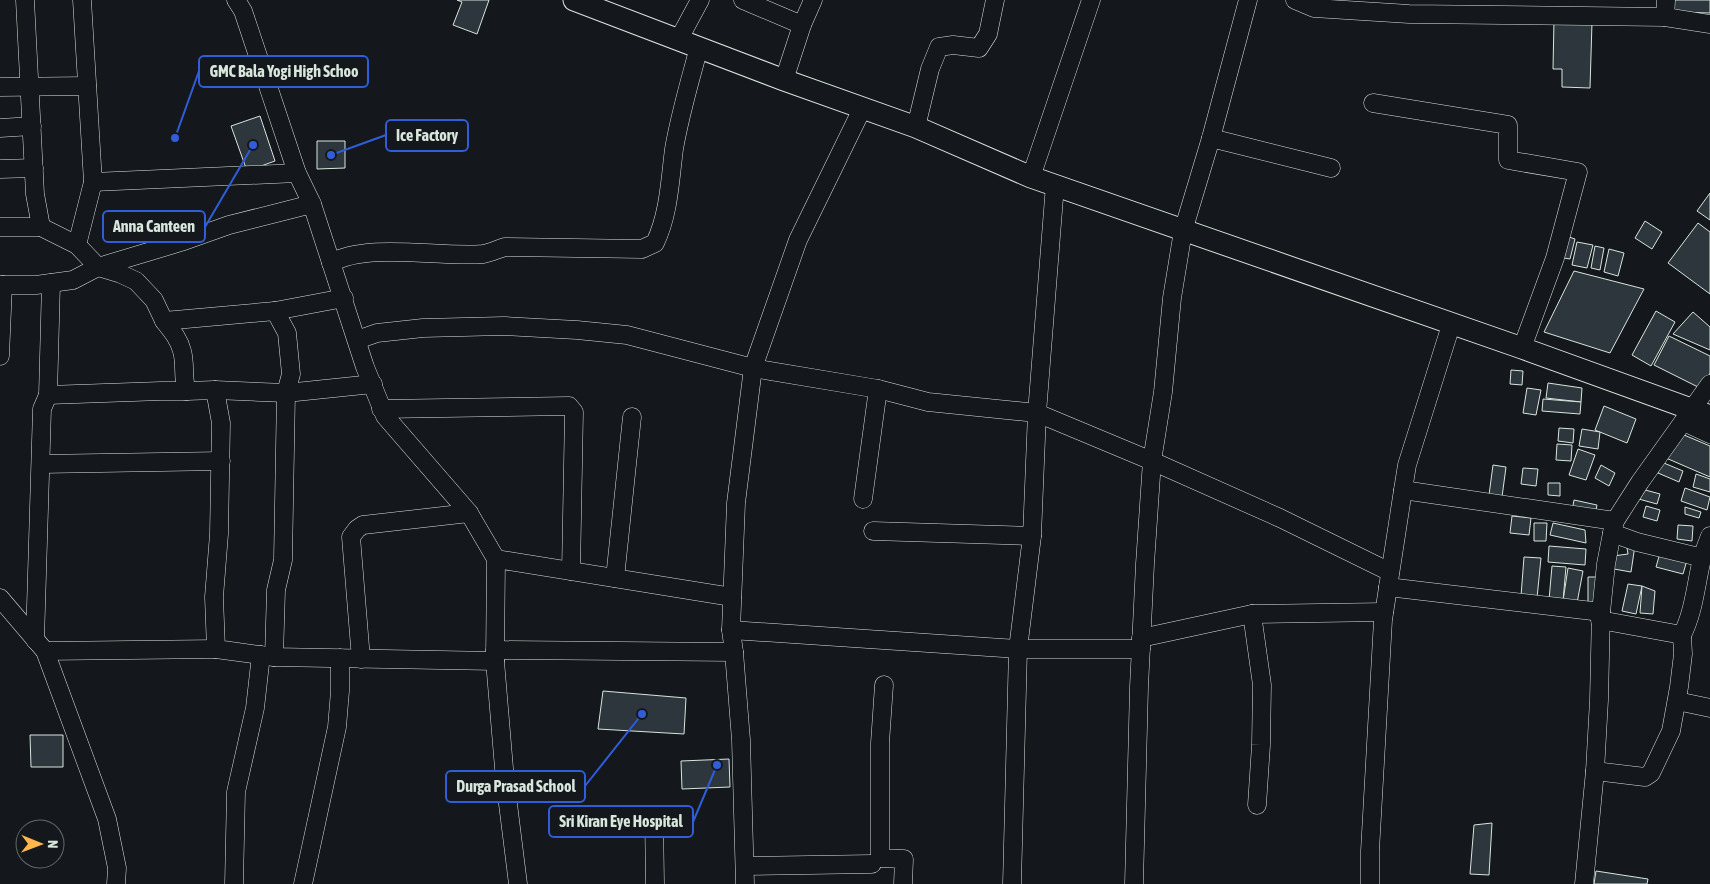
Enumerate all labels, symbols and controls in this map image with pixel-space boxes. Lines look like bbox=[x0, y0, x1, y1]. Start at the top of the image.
callout: GMC Bala Yogi High Schoo bbox=[199, 56, 368, 87]
text: GMC Bala Yogi High Schoo bbox=[209, 62, 359, 80]
callout: Ice Factory bbox=[386, 120, 468, 151]
text: Ice Factory bbox=[396, 126, 459, 144]
callout: Anna Canteen bbox=[103, 211, 205, 242]
text: Anna Canteen bbox=[112, 217, 195, 235]
callout: Durga Prasad School bbox=[446, 771, 585, 802]
text: Durga Prasad School bbox=[456, 777, 576, 795]
callout: Sri Kiran Eye Hospital bbox=[549, 806, 693, 837]
text: Sri Kiran Eye Hospital bbox=[559, 812, 683, 830]
north arrow bbox=[15, 819, 65, 869]
text: N bbox=[45, 840, 61, 848]

